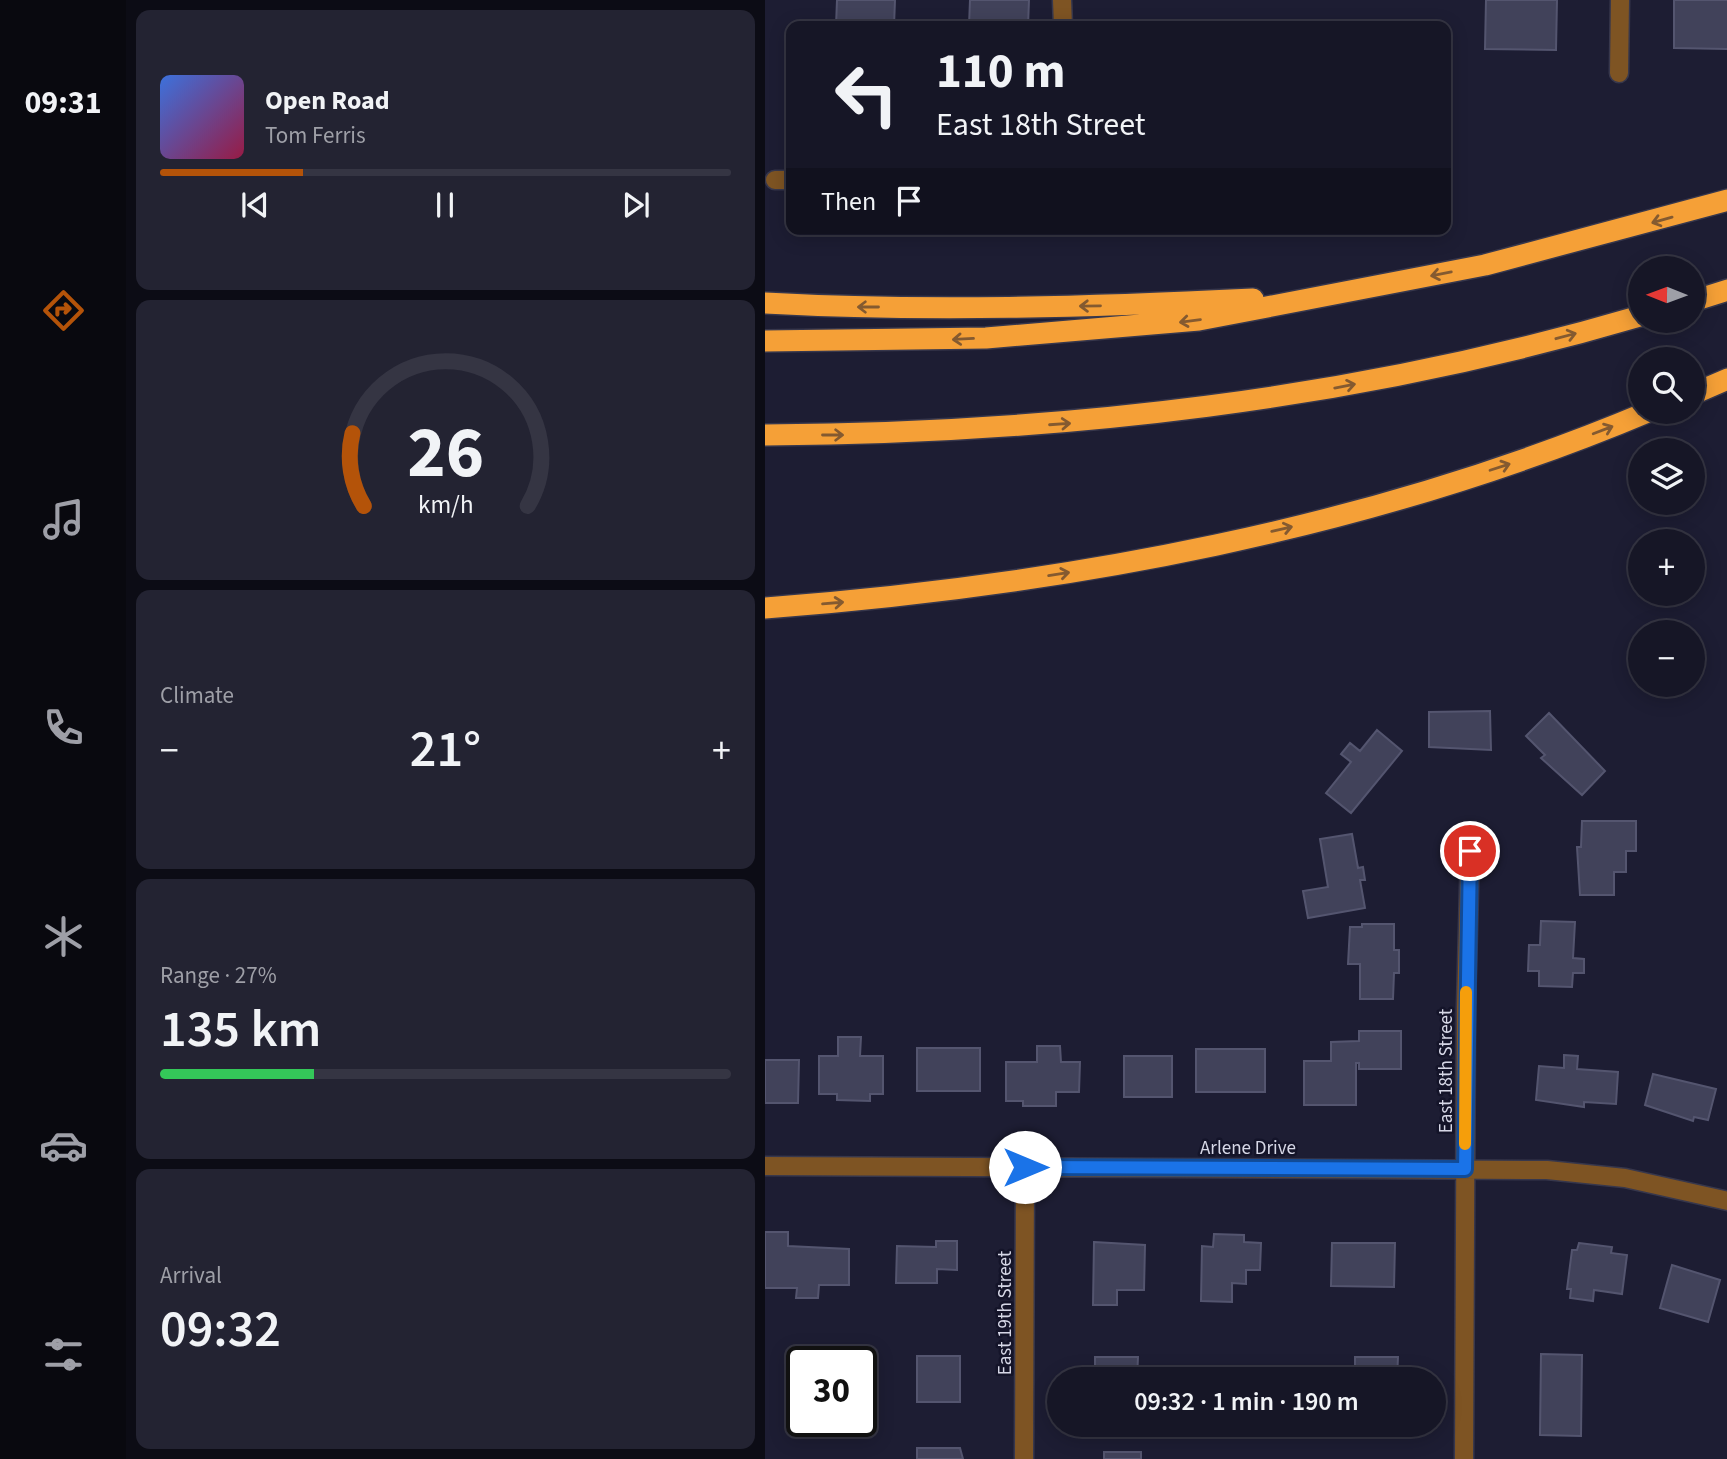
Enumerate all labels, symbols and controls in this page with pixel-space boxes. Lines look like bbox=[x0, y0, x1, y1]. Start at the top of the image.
text: 110 m bbox=[936, 37, 1065, 107]
icon: left bbox=[821, 49, 912, 140]
text: 09:31 bbox=[24, 80, 102, 126]
text: Open Road bbox=[265, 82, 390, 119]
text: East 18th Street bbox=[936, 102, 1146, 148]
text: Tom Ferris bbox=[265, 119, 366, 152]
icon: arrive bbox=[890, 182, 928, 220]
text: Then bbox=[821, 183, 876, 220]
icon: previous bbox=[236, 186, 274, 224]
icon: pause bbox=[426, 186, 464, 224]
icon: next bbox=[617, 186, 655, 224]
one-way arrow bbox=[1651, 214, 1674, 227]
north arrow bbox=[1628, 256, 1705, 332]
map controls bbox=[1628, 256, 1705, 697]
one-way arrow bbox=[1430, 267, 1453, 281]
icon: directions bbox=[39, 286, 88, 335]
one-way arrow bbox=[1078, 299, 1101, 313]
one-way arrow bbox=[857, 300, 880, 314]
one-way arrow bbox=[1179, 315, 1202, 328]
one-way arrow bbox=[1555, 329, 1577, 342]
one-way arrow bbox=[952, 333, 975, 346]
button: search bbox=[1628, 347, 1705, 424]
one-way arrow bbox=[1333, 378, 1355, 392]
text: 26 bbox=[407, 401, 484, 505]
one-way arrow bbox=[1049, 417, 1071, 430]
one-way arrow bbox=[1592, 423, 1614, 435]
one-way arrow bbox=[821, 428, 844, 442]
button: layers bbox=[1628, 438, 1705, 515]
one-way arrow bbox=[1489, 460, 1511, 472]
text: km/h bbox=[418, 486, 473, 522]
icon: music bbox=[39, 495, 88, 544]
one-way arrow bbox=[1270, 522, 1293, 535]
button: + bbox=[1628, 529, 1705, 606]
one-way arrow bbox=[1047, 567, 1070, 580]
one-way arrow bbox=[821, 596, 844, 609]
button: − bbox=[1628, 620, 1705, 697]
text: Climate bbox=[160, 679, 234, 712]
icon: phone bbox=[39, 703, 88, 752]
text: 21° bbox=[410, 713, 481, 787]
text: − bbox=[160, 724, 179, 778]
text: + bbox=[712, 724, 731, 778]
pin bbox=[1440, 821, 1500, 881]
icon: arrive bbox=[1451, 832, 1489, 870]
icon: climate bbox=[39, 912, 88, 961]
text: Range · 27% bbox=[160, 959, 277, 992]
text: 135 km bbox=[160, 993, 321, 1067]
street label: East 18th Street bbox=[1433, 1008, 1460, 1133]
icon: car bbox=[39, 1121, 88, 1170]
position arrow bbox=[988, 1130, 1062, 1204]
street label: Arlene Drive bbox=[1200, 1135, 1296, 1162]
street label: East 19th Street bbox=[992, 1250, 1019, 1375]
text: Arrival bbox=[160, 1259, 222, 1292]
text: 09:32 bbox=[160, 1293, 281, 1367]
icon: filters bbox=[39, 1330, 88, 1379]
speed limit sign: 30 bbox=[786, 1346, 877, 1437]
text: 09:32 · 1 min · 190 m bbox=[1134, 1383, 1359, 1420]

